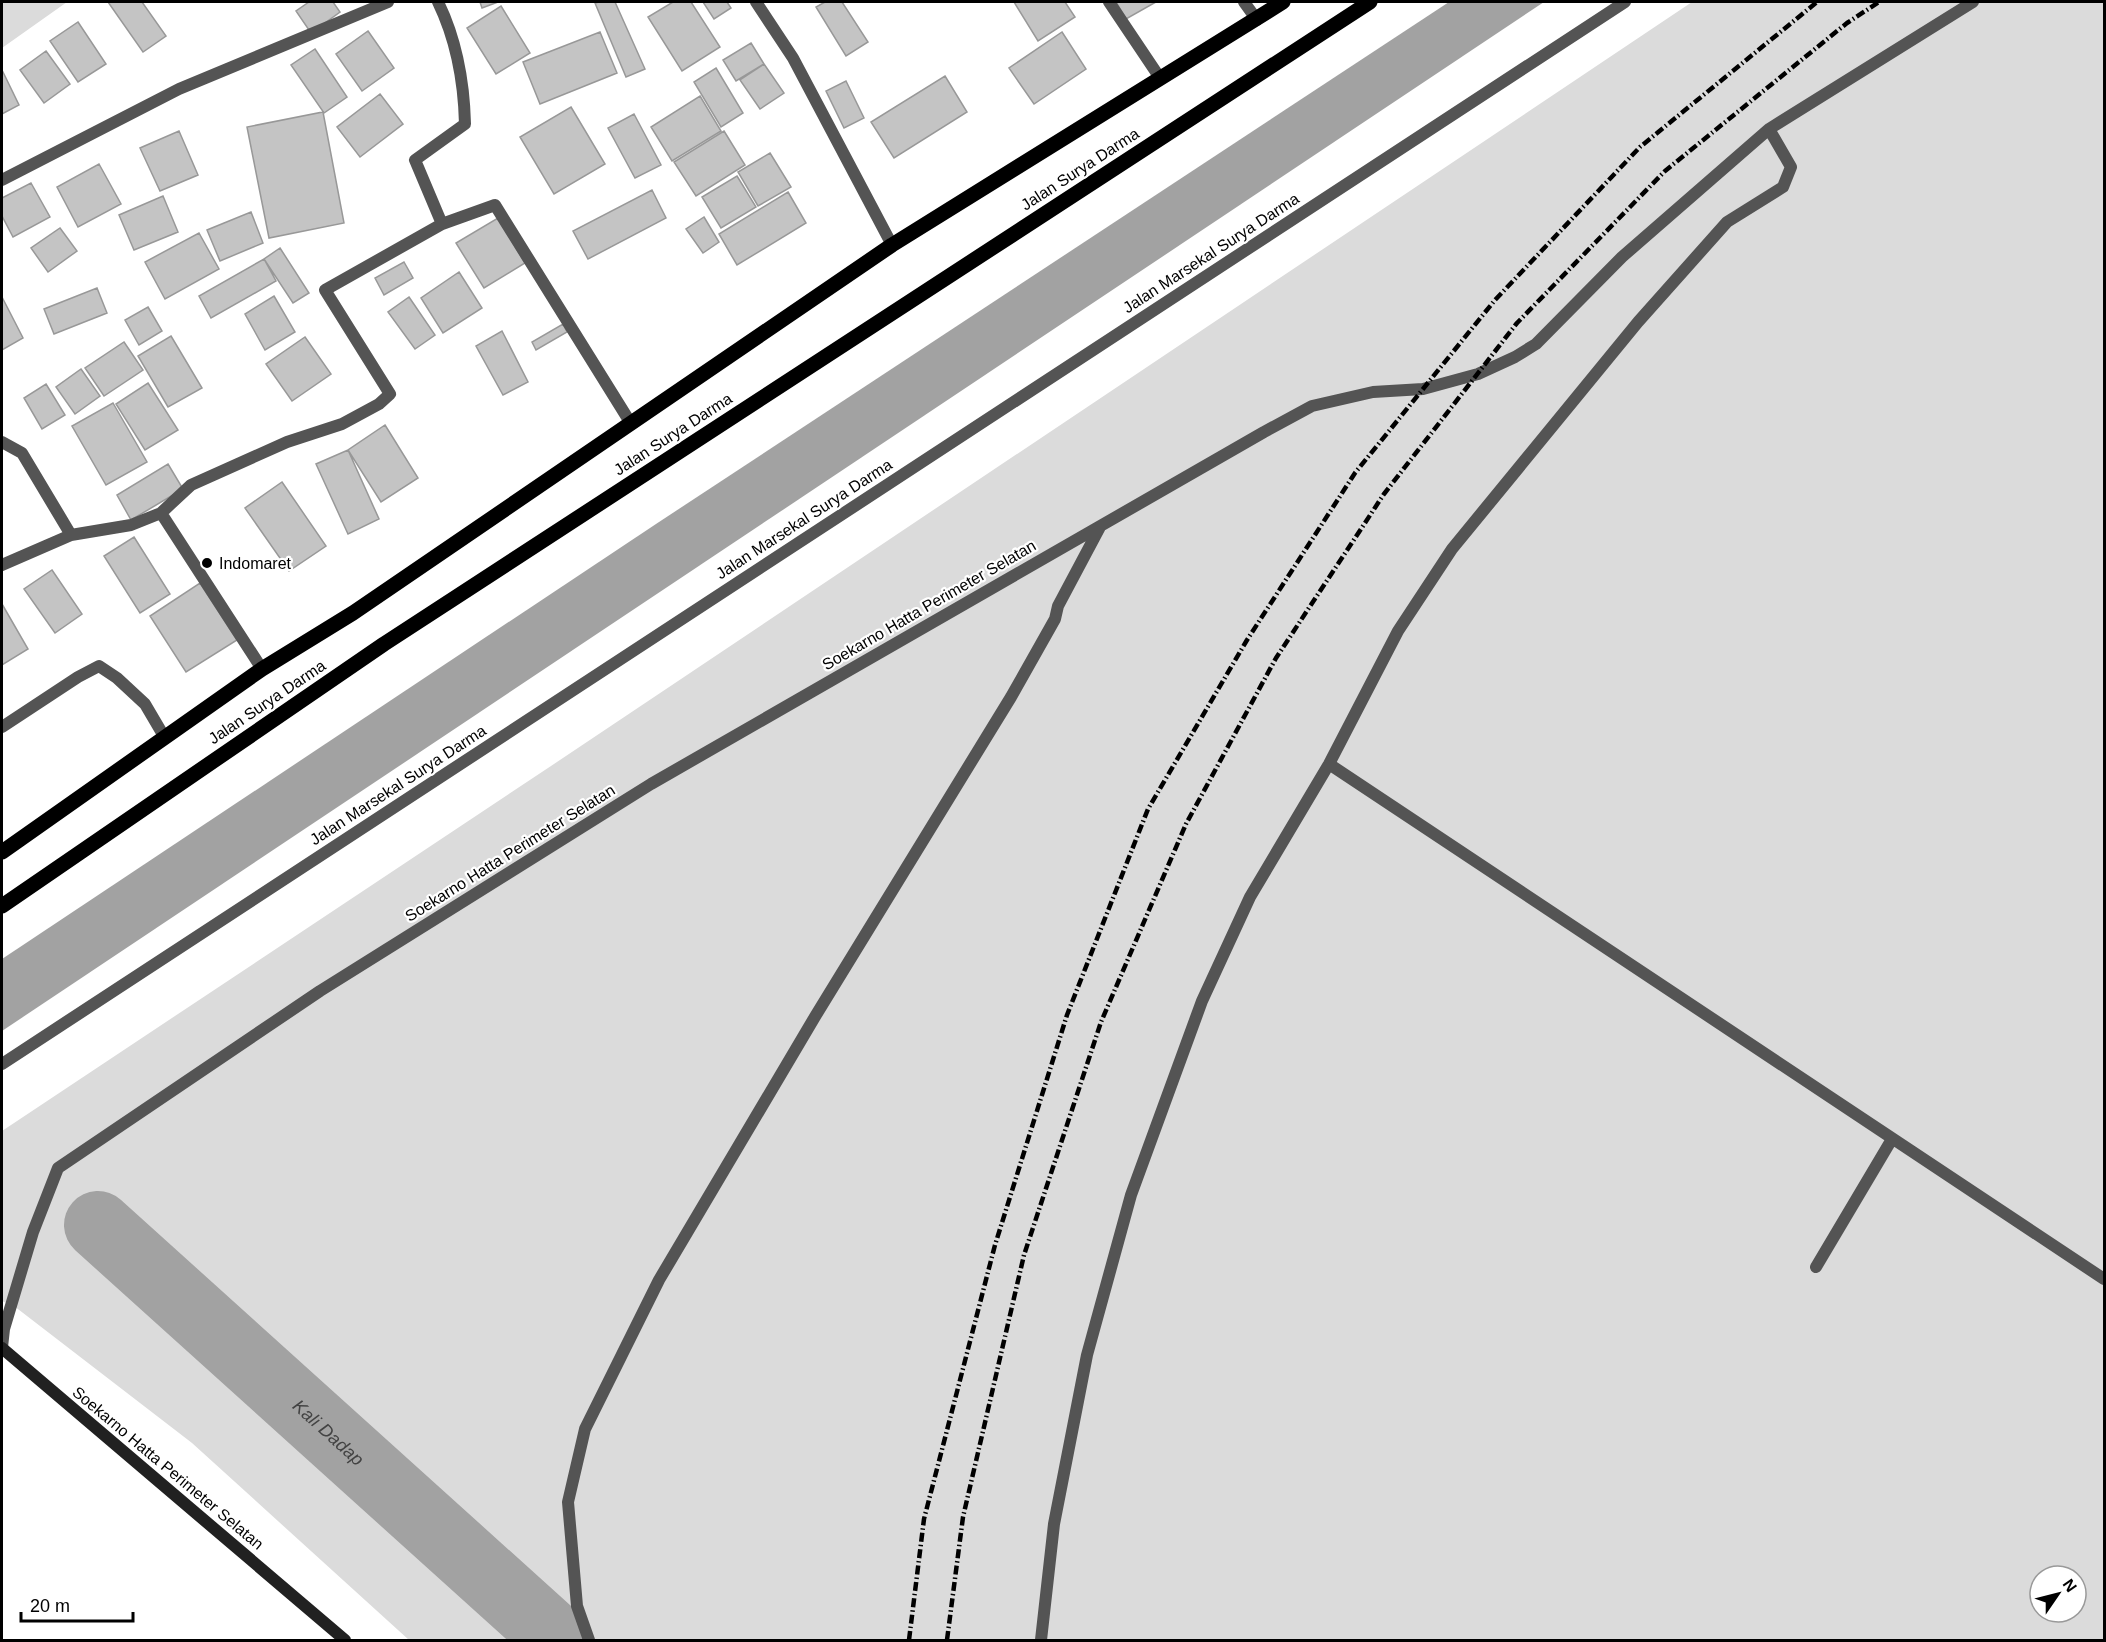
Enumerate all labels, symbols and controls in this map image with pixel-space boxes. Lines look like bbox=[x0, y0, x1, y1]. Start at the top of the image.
street label: Jalan Surya Darma bbox=[1018, 125, 1142, 213]
street label: Jalan Marsekal Surya Darma bbox=[1120, 190, 1302, 316]
street label: Jalan Surya Darma bbox=[611, 390, 735, 478]
street label: Jalan Marsekal Surya Darma bbox=[713, 456, 895, 582]
street label: Soekarno Hatta Perimeter Selatan bbox=[819, 537, 1039, 673]
place label: Indomaret bbox=[219, 555, 292, 572]
marker: Indomaret bbox=[200, 556, 214, 570]
street label: Jalan Surya Darma bbox=[205, 657, 329, 747]
street label: Jalan Marsekal Surya Darma bbox=[307, 722, 489, 848]
street label: Soekarno Hatta Perimeter Selatan bbox=[402, 781, 618, 925]
street label: Soekarno Hatta Perimeter Selatan bbox=[69, 1383, 267, 1553]
water label: Kali Dadap bbox=[289, 1396, 368, 1470]
north arrow bbox=[2028, 1564, 2088, 1624]
text: N bbox=[2060, 1576, 2080, 1595]
scale bar bbox=[21, 1585, 134, 1623]
text: 20 m bbox=[30, 1596, 70, 1616]

